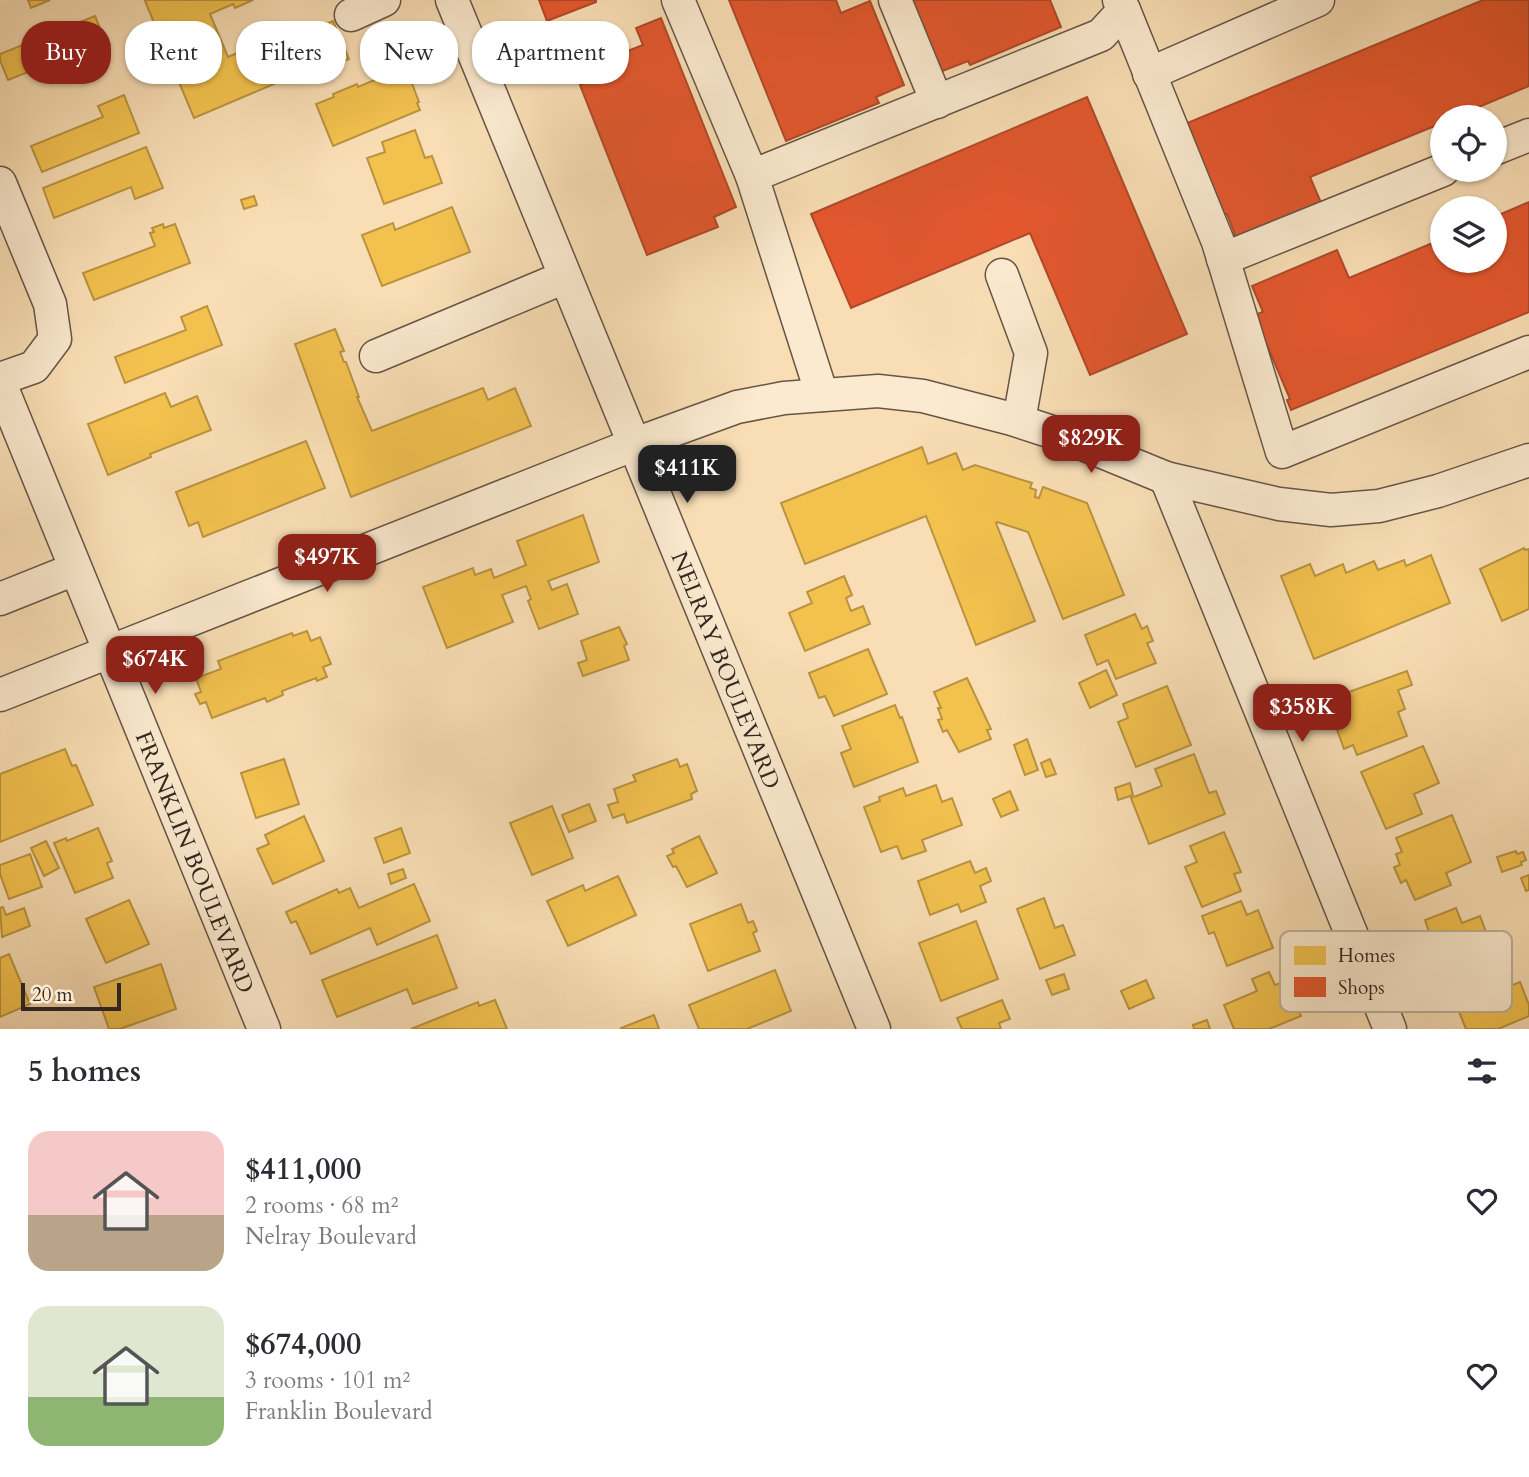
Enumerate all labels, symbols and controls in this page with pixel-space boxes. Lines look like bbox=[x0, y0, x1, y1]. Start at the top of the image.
chip: Buy bbox=[21, 21, 111, 84]
chip: Rent bbox=[125, 21, 222, 84]
chip: Filters bbox=[236, 21, 346, 84]
chip: New bbox=[360, 21, 458, 84]
chip: Apartment bbox=[472, 21, 629, 84]
map controls bbox=[1430, 105, 1507, 273]
button: locate bbox=[1430, 105, 1507, 182]
button: layers bbox=[1430, 196, 1507, 273]
pin: $829K bbox=[1042, 416, 1140, 475]
text: $829K bbox=[1058, 422, 1124, 453]
pin: $411K bbox=[638, 446, 736, 505]
text: $411K bbox=[654, 452, 720, 483]
pin: $497K bbox=[278, 534, 376, 594]
text: $497K bbox=[294, 541, 360, 572]
street label: NELRAY BOULEVARD bbox=[664, 547, 787, 794]
pin: $674K bbox=[106, 636, 204, 696]
text: $674K bbox=[122, 643, 188, 674]
pin: $358K bbox=[1253, 684, 1351, 744]
text: $358K bbox=[1269, 691, 1335, 722]
street label: FRANKLIN BOULEVARD bbox=[128, 727, 261, 998]
legend bbox=[1280, 931, 1512, 1012]
text: Homes bbox=[1338, 943, 1395, 969]
text: Shops bbox=[1338, 975, 1385, 1001]
scale bar bbox=[21, 980, 121, 1012]
text: 20 m bbox=[32, 982, 73, 1008]
text: 5 homes bbox=[28, 1051, 141, 1092]
icon: filters bbox=[1463, 1052, 1501, 1090]
text: $411,000 bbox=[245, 1149, 361, 1190]
icon: home bbox=[84, 1159, 168, 1243]
icon: heart bbox=[1463, 1182, 1501, 1220]
text: 2 rooms · 68 m² bbox=[245, 1190, 398, 1221]
text: Nelray Boulevard bbox=[245, 1221, 417, 1252]
text: $674,000 bbox=[245, 1324, 361, 1365]
icon: home bbox=[84, 1334, 168, 1418]
icon: heart bbox=[1463, 1357, 1501, 1395]
text: 3 rooms · 101 m² bbox=[245, 1365, 410, 1396]
text: Franklin Boulevard bbox=[245, 1396, 433, 1427]

